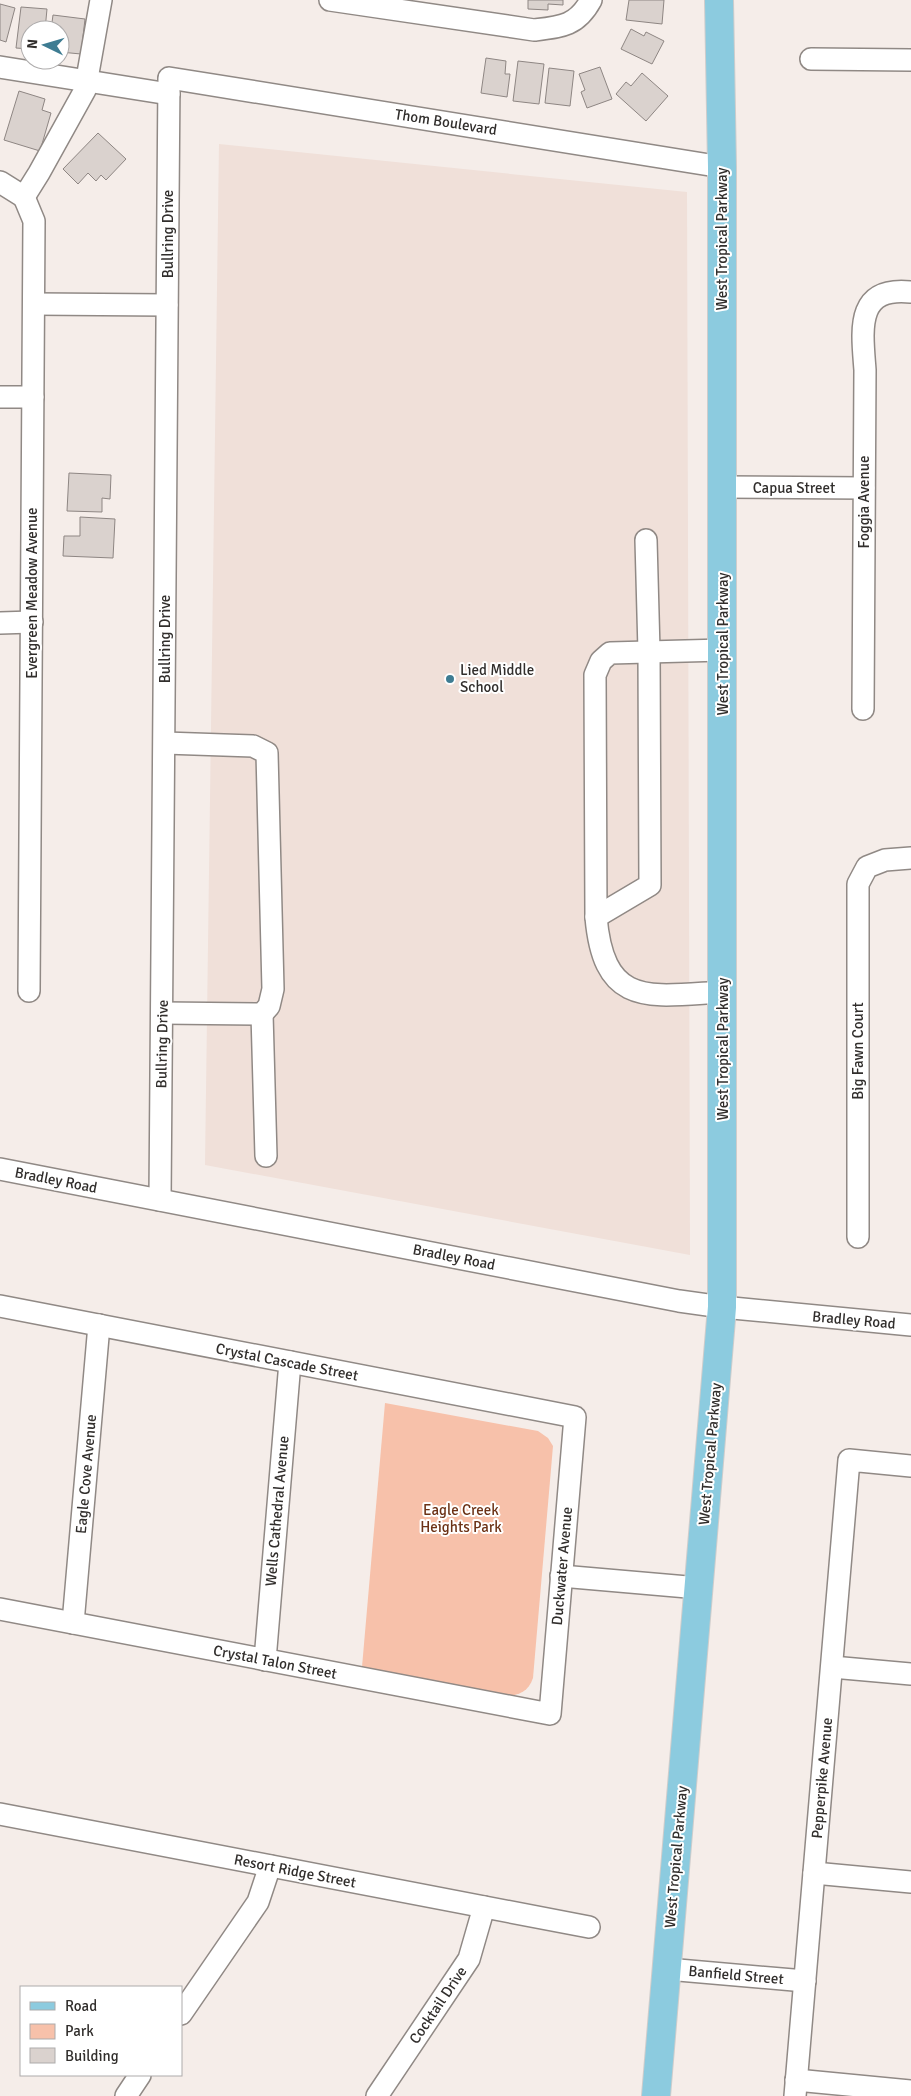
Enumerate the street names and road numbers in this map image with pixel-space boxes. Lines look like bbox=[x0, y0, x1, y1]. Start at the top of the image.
street label: Thom Boulevard bbox=[394, 105, 498, 139]
street label: West Tropical Parkway bbox=[713, 168, 731, 310]
street label: Bullring Drive bbox=[159, 190, 177, 278]
street label: Foggia Avenue bbox=[855, 456, 873, 548]
street label: Capua Street bbox=[753, 479, 835, 497]
street label: Evergreen Meadow Avenue bbox=[23, 507, 41, 679]
street label: West Tropical Parkway bbox=[714, 573, 732, 715]
street label: Bullring Drive bbox=[156, 595, 174, 683]
street label: West Tropical Parkway bbox=[714, 978, 732, 1120]
street label: Bullring Drive bbox=[152, 999, 172, 1089]
street label: Big Fawn Court bbox=[849, 1002, 867, 1100]
street label: Bradley Road bbox=[13, 1163, 99, 1197]
street label: Bradley Road bbox=[411, 1240, 497, 1274]
street label: Bradley Road bbox=[811, 1307, 897, 1333]
street label: Crystal Cascade Street bbox=[214, 1339, 360, 1385]
street label: West Tropical Parkway bbox=[695, 1382, 725, 1526]
street label: Eagle Cove Avenue bbox=[72, 1414, 100, 1534]
street label: Wells Cathedral Avenue bbox=[261, 1435, 293, 1587]
street label: Duckwater Avenue bbox=[548, 1506, 576, 1626]
street label: Crystal Talon Street bbox=[212, 1641, 338, 1683]
street label: Pepperpike Avenue bbox=[808, 1717, 836, 1839]
street label: West Tropical Parkway bbox=[661, 1785, 691, 1929]
street label: Resort Ridge Street bbox=[232, 1850, 358, 1892]
street label: Banfield Street bbox=[688, 1962, 784, 1988]
street label: Cocktail Drive bbox=[406, 1963, 470, 2047]

